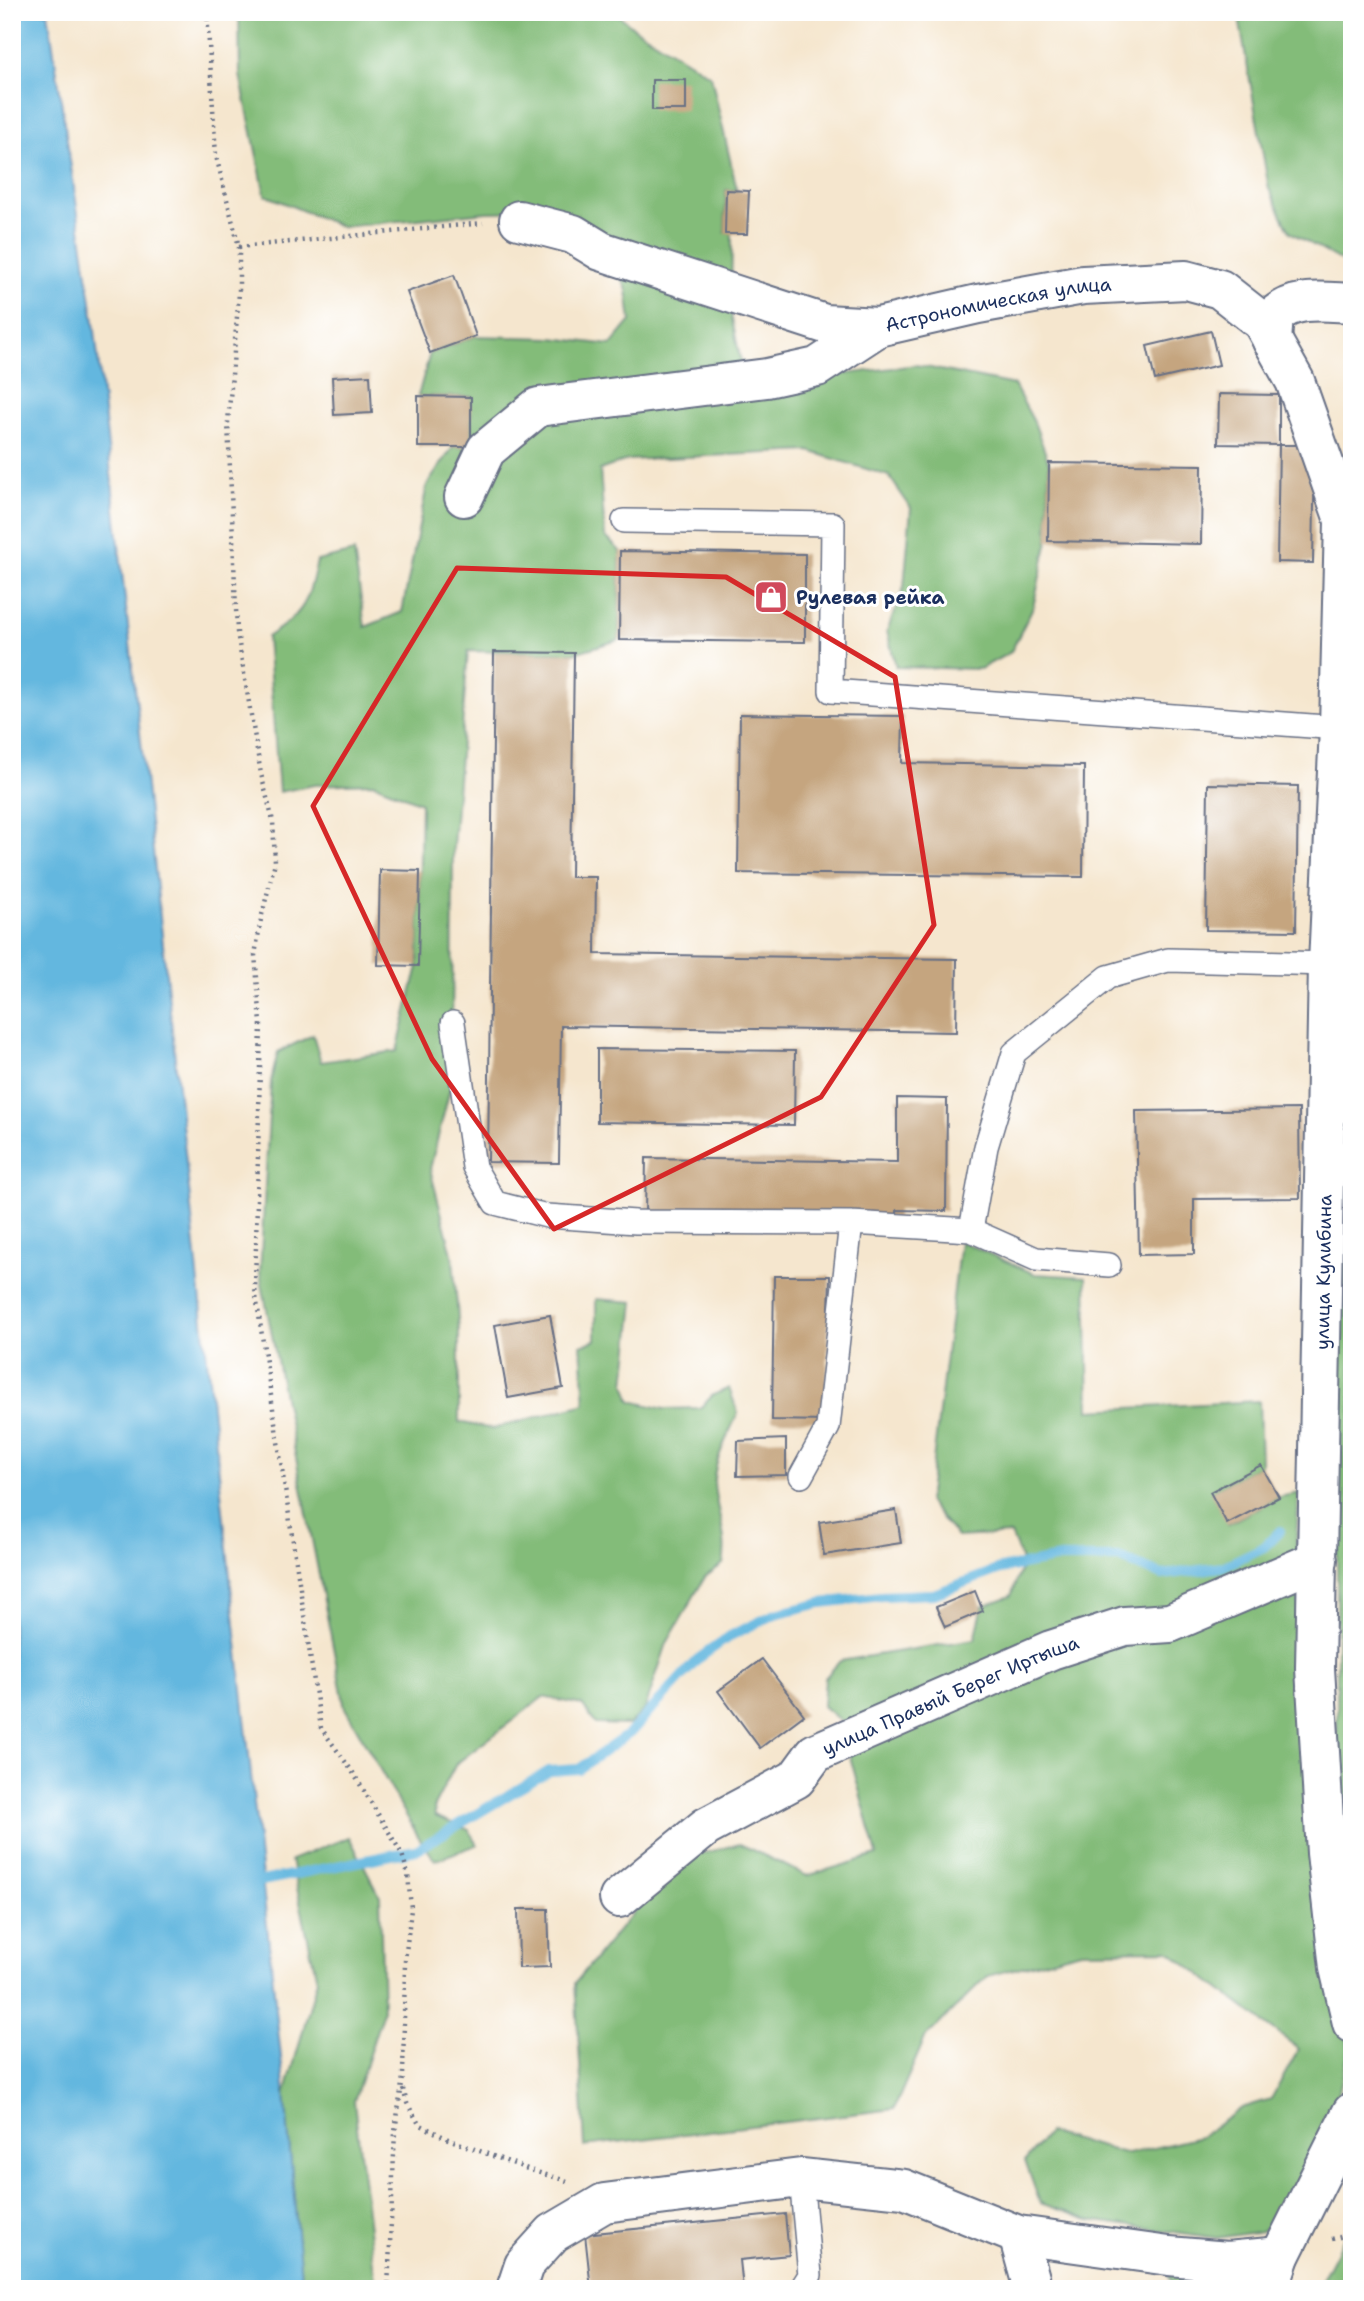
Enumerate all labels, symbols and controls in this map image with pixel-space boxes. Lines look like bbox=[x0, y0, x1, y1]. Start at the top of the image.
street label: Астрономическая улица bbox=[883, 272, 1112, 338]
shop icon: Рулевая рейка bbox=[752, 578, 790, 616]
place label: Рулевая рейка bbox=[796, 585, 945, 610]
street label: улица Кулибина bbox=[1310, 1194, 1337, 1350]
street label: улица Правый Берег Иртыша bbox=[818, 1630, 1082, 1761]

